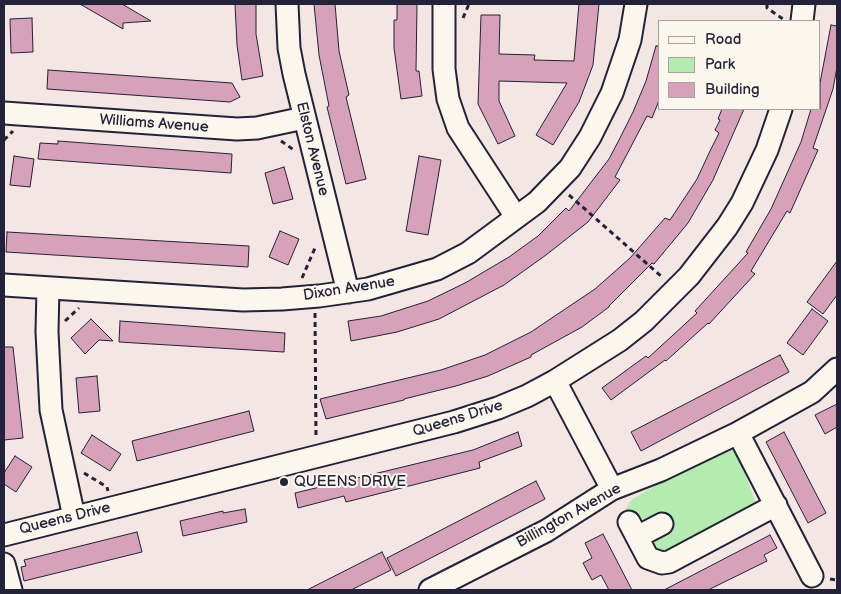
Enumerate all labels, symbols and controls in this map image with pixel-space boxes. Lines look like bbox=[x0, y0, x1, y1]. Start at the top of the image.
legend bbox=[658, 20, 821, 110]
text: Road bbox=[705, 30, 741, 49]
text: Park bbox=[705, 55, 735, 74]
text: Building bbox=[705, 80, 760, 99]
street label: Elston Avenue bbox=[292, 100, 332, 198]
street label: Williams Avenue bbox=[99, 111, 209, 137]
street label: Dixon Avenue bbox=[302, 273, 396, 305]
street label: Queens Drive bbox=[411, 397, 505, 441]
place label: QUEENS DRIVE bbox=[294, 473, 406, 491]
marker: QUEENS DRIVE bbox=[278, 476, 290, 488]
street label: Billington Avenue bbox=[514, 480, 624, 552]
street label: Queens Drive bbox=[18, 499, 112, 539]

